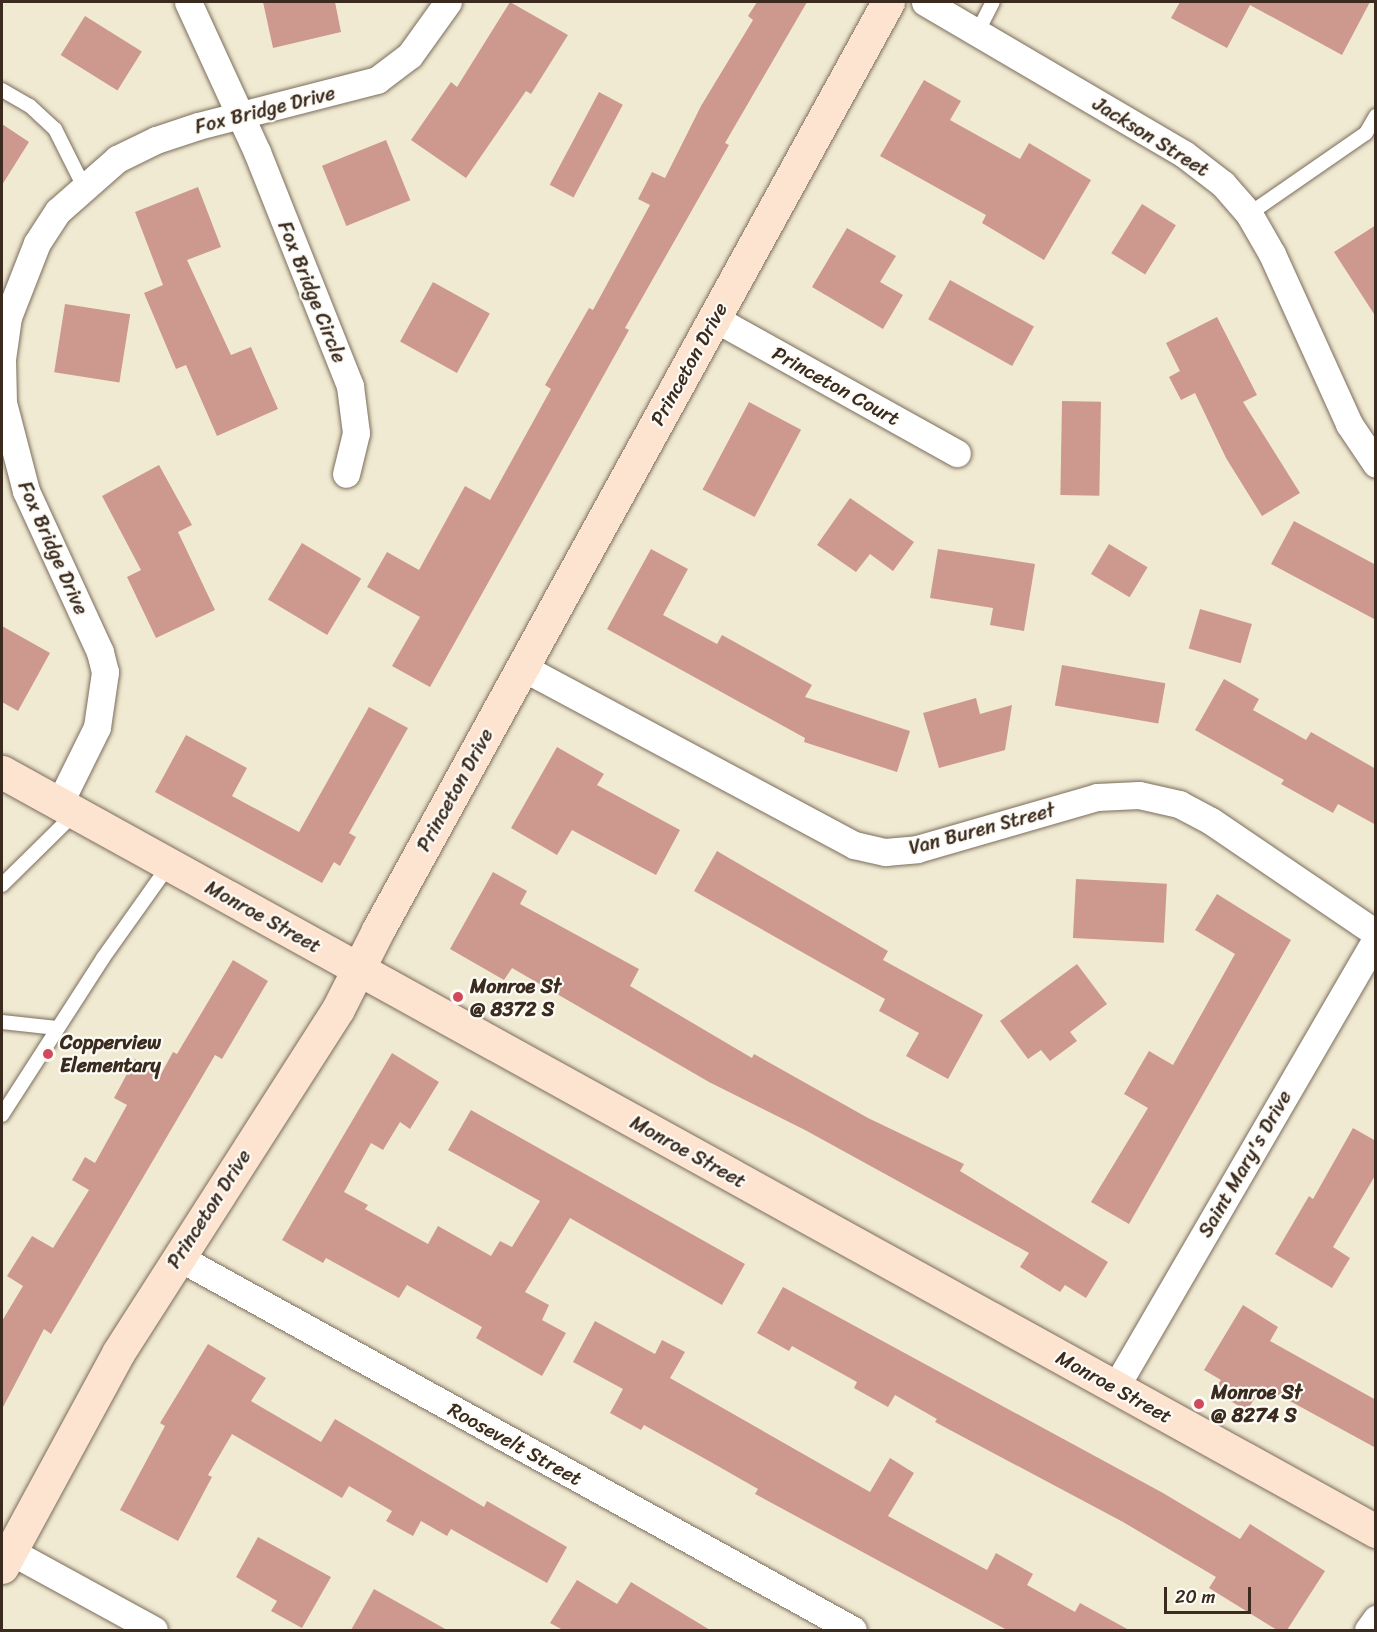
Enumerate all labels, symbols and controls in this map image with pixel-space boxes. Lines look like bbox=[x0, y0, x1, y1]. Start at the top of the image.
street label: Fox Bridge Drive bbox=[192, 81, 338, 139]
street label: Jackson Street bbox=[1088, 92, 1214, 182]
street label: Fox Bridge Circle bbox=[273, 217, 351, 367]
street label: Princeton Drive bbox=[645, 298, 733, 430]
street label: Princeton Court bbox=[768, 341, 904, 431]
street label: Fox Bridge Drive bbox=[13, 477, 93, 619]
street label: Princeton Drive bbox=[411, 724, 499, 856]
street label: Van Buren Street bbox=[905, 798, 1059, 860]
street label: Monroe Street bbox=[201, 875, 325, 959]
place label: Monroe St @ 8372 S bbox=[470, 974, 562, 1021]
marker: Monroe St @ 8372 S bbox=[451, 990, 465, 1004]
place label: Copperview Elementary bbox=[60, 1030, 161, 1077]
marker: Copperview Elementary bbox=[41, 1047, 55, 1061]
street label: Saint Mary's Drive bbox=[1194, 1087, 1296, 1241]
street label: Monroe Street bbox=[626, 1110, 750, 1194]
street label: Princeton Drive bbox=[162, 1145, 256, 1273]
street label: Monroe Street bbox=[1052, 1345, 1176, 1429]
place label: Monroe St @ 8274 S bbox=[1211, 1380, 1303, 1427]
street label: Roosevelt Street bbox=[444, 1397, 586, 1491]
marker: Monroe St @ 8274 S bbox=[1192, 1397, 1206, 1411]
scale bar bbox=[1167, 1575, 1254, 1613]
text: 20 m bbox=[1175, 1581, 1215, 1613]

